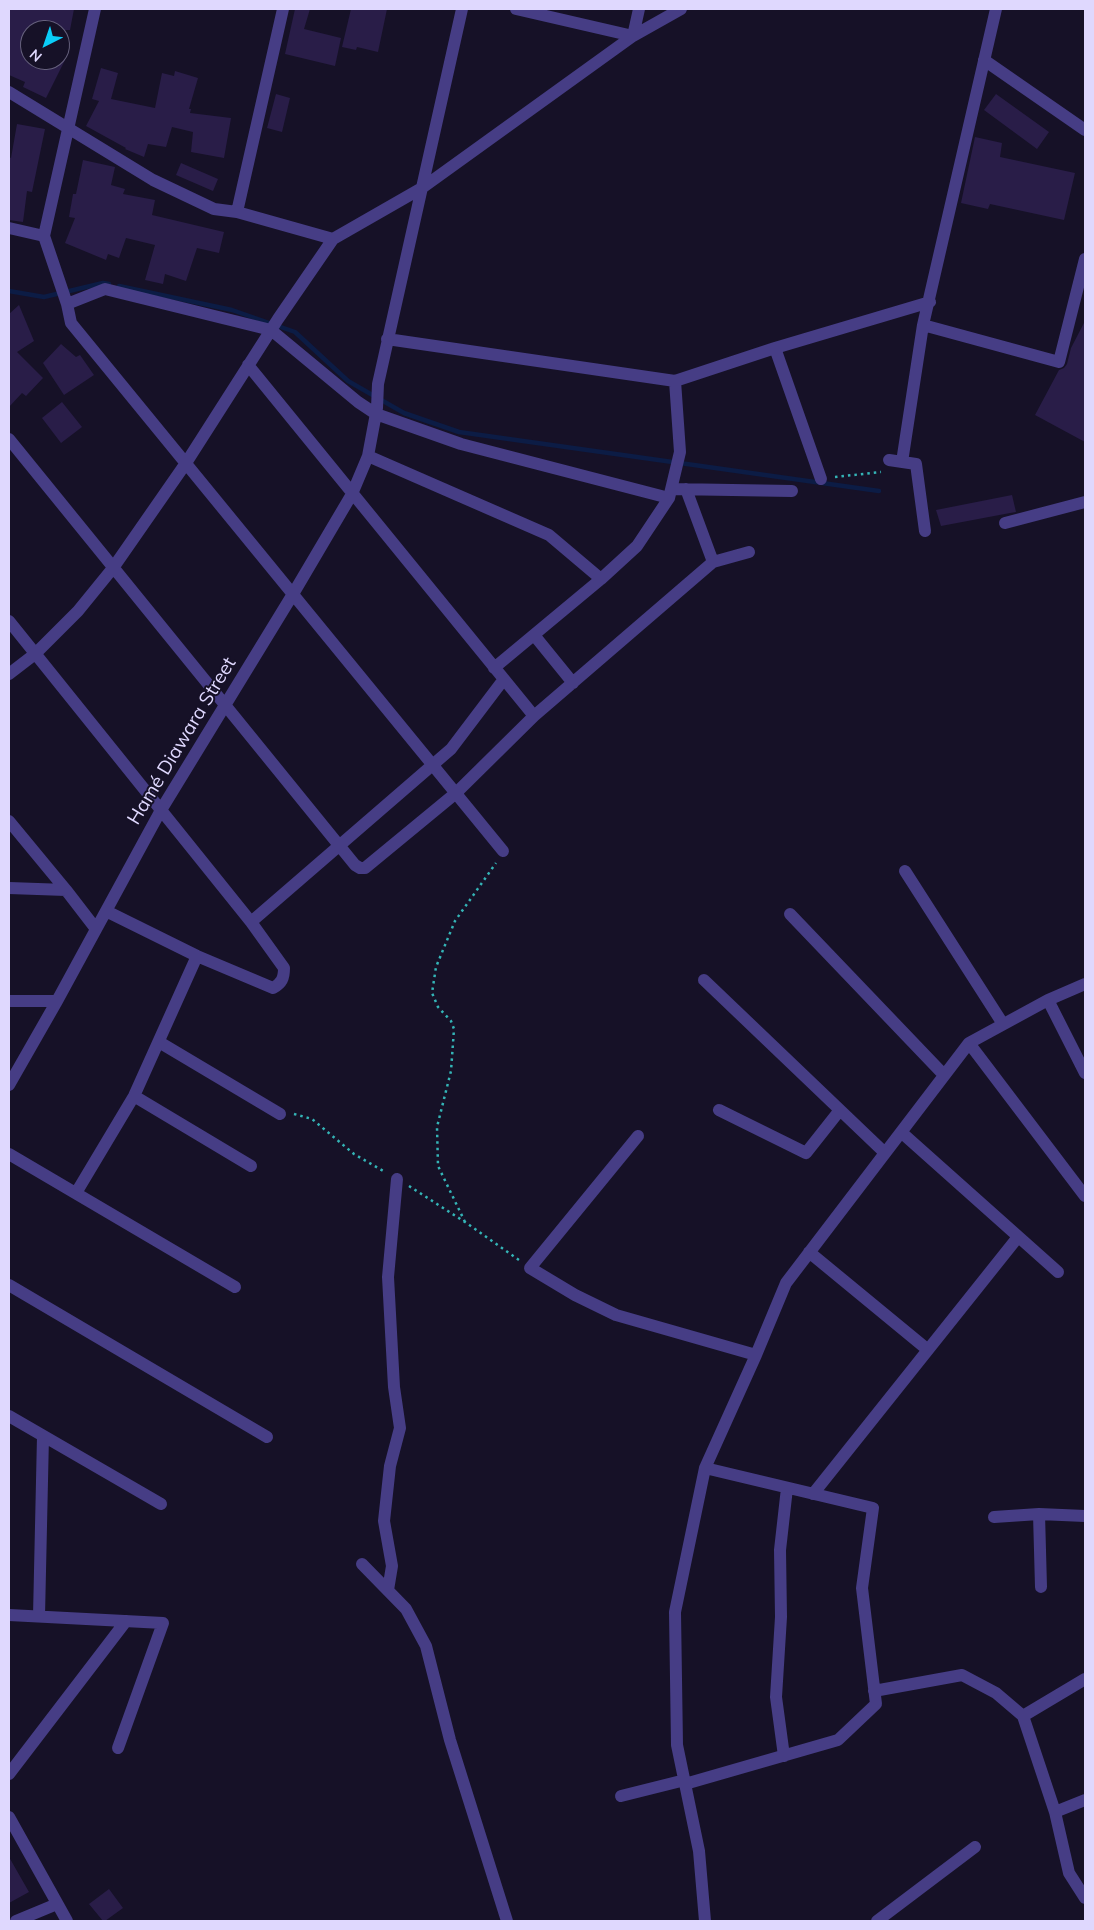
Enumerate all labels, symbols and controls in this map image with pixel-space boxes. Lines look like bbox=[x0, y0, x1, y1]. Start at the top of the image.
north arrow bbox=[20, 20, 70, 70]
text: N bbox=[26, 45, 46, 66]
street label: Hamé Diawara Street bbox=[123, 653, 241, 829]

